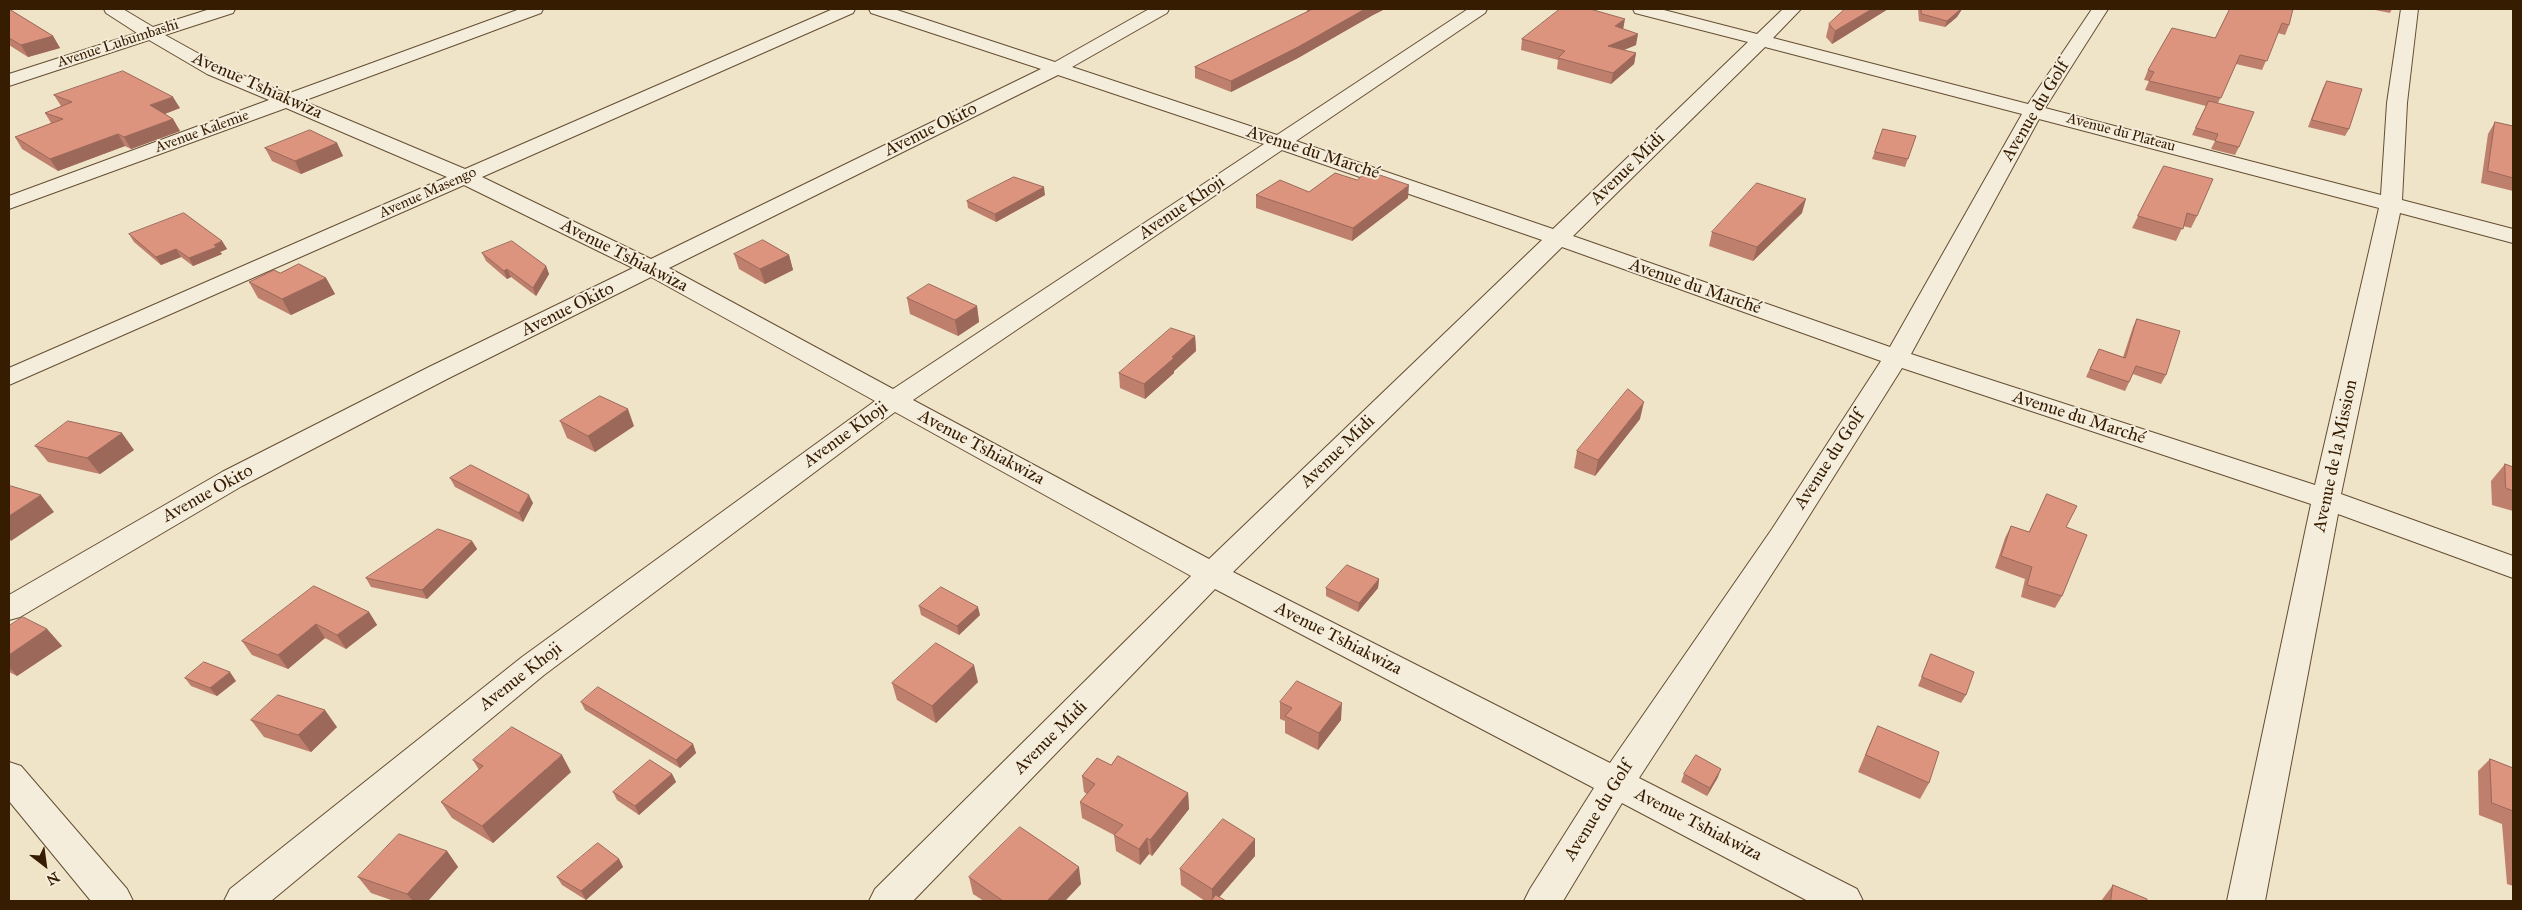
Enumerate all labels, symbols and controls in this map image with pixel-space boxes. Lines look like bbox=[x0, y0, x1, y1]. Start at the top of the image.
street label: Avenue Lubumbashi bbox=[55, 16, 181, 72]
street label: Avenue Tshiakwiza bbox=[189, 48, 325, 124]
street label: Avenue du Golf bbox=[1997, 57, 2075, 165]
street label: Avenue Okito bbox=[881, 98, 981, 162]
street label: Avenue Kalemie bbox=[153, 107, 251, 157]
street label: Avenue du Plateau bbox=[2065, 110, 2177, 156]
street label: Avenue du Marché bbox=[1244, 121, 1382, 185]
street label: Avenue Midi bbox=[1586, 128, 1670, 210]
street label: Avenue Masengo bbox=[377, 164, 479, 222]
street label: Avenue Khoji bbox=[1135, 171, 1229, 245]
street label: Avenue Tshiakwiza bbox=[557, 215, 691, 297]
street label: Avenue du Marché bbox=[1626, 254, 1764, 320]
street label: Avenue Okito bbox=[518, 278, 618, 342]
street label: Avenue de la Mission bbox=[2309, 378, 2363, 534]
street label: Avenue du Marché bbox=[2010, 386, 2148, 450]
street label: Avenue Khoji bbox=[800, 397, 892, 473]
street label: Avenue Tshiakwiza bbox=[914, 406, 1048, 490]
street label: Avenue du Golf bbox=[1790, 406, 1870, 514]
street label: Avenue Midi bbox=[1296, 411, 1380, 493]
street label: Avenue Okito bbox=[159, 460, 257, 528]
street label: Avenue Tshiakwiza bbox=[1271, 598, 1405, 680]
street label: Avenue Khoji bbox=[475, 638, 567, 716]
street label: Avenue Midi bbox=[1010, 697, 1092, 779]
street label: Avenue du Golf bbox=[1560, 757, 1638, 865]
street label: Avenue Tshiakwiza bbox=[1631, 784, 1765, 866]
north arrow bbox=[20, 840, 70, 890]
text: N bbox=[43, 868, 62, 889]

